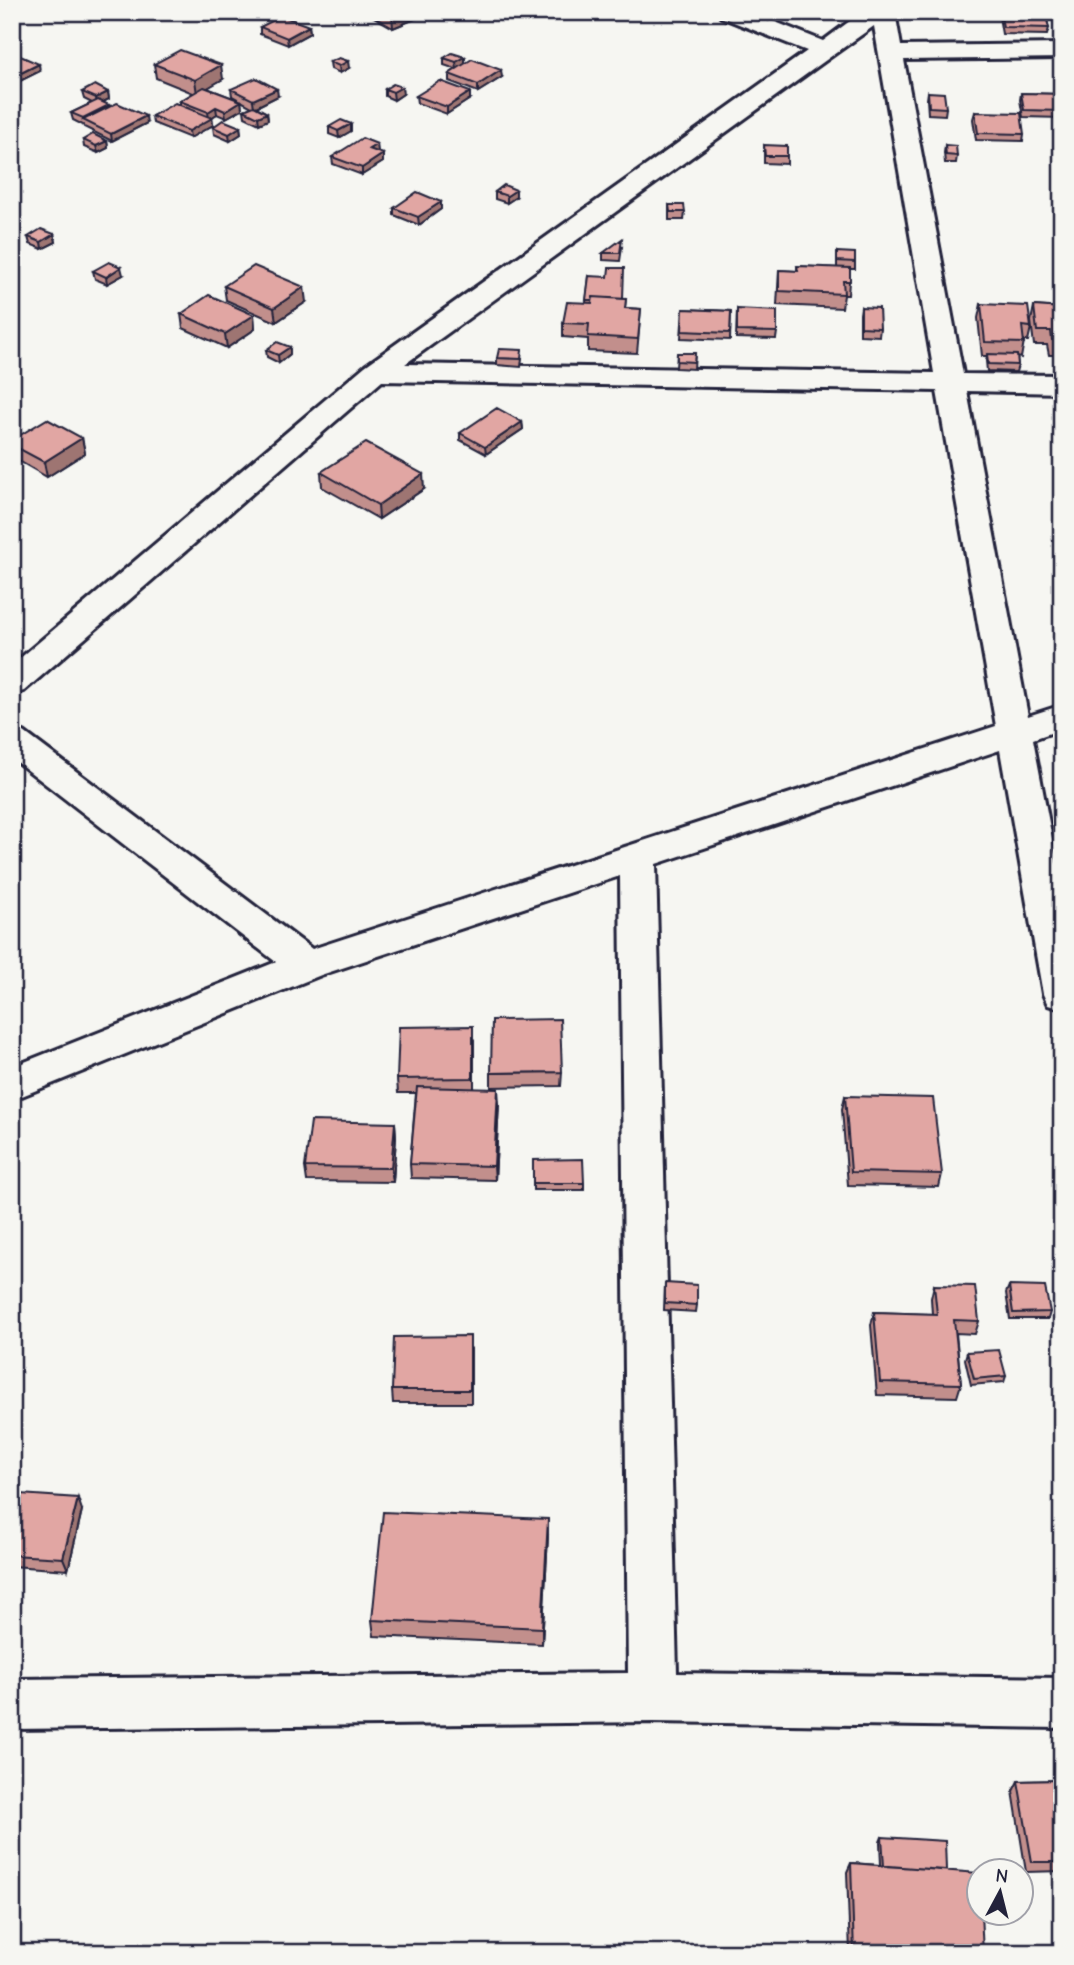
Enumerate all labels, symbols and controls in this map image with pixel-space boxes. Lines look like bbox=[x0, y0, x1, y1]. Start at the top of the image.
north arrow bbox=[965, 1856, 1036, 1926]
text: N bbox=[994, 1864, 1009, 1888]

